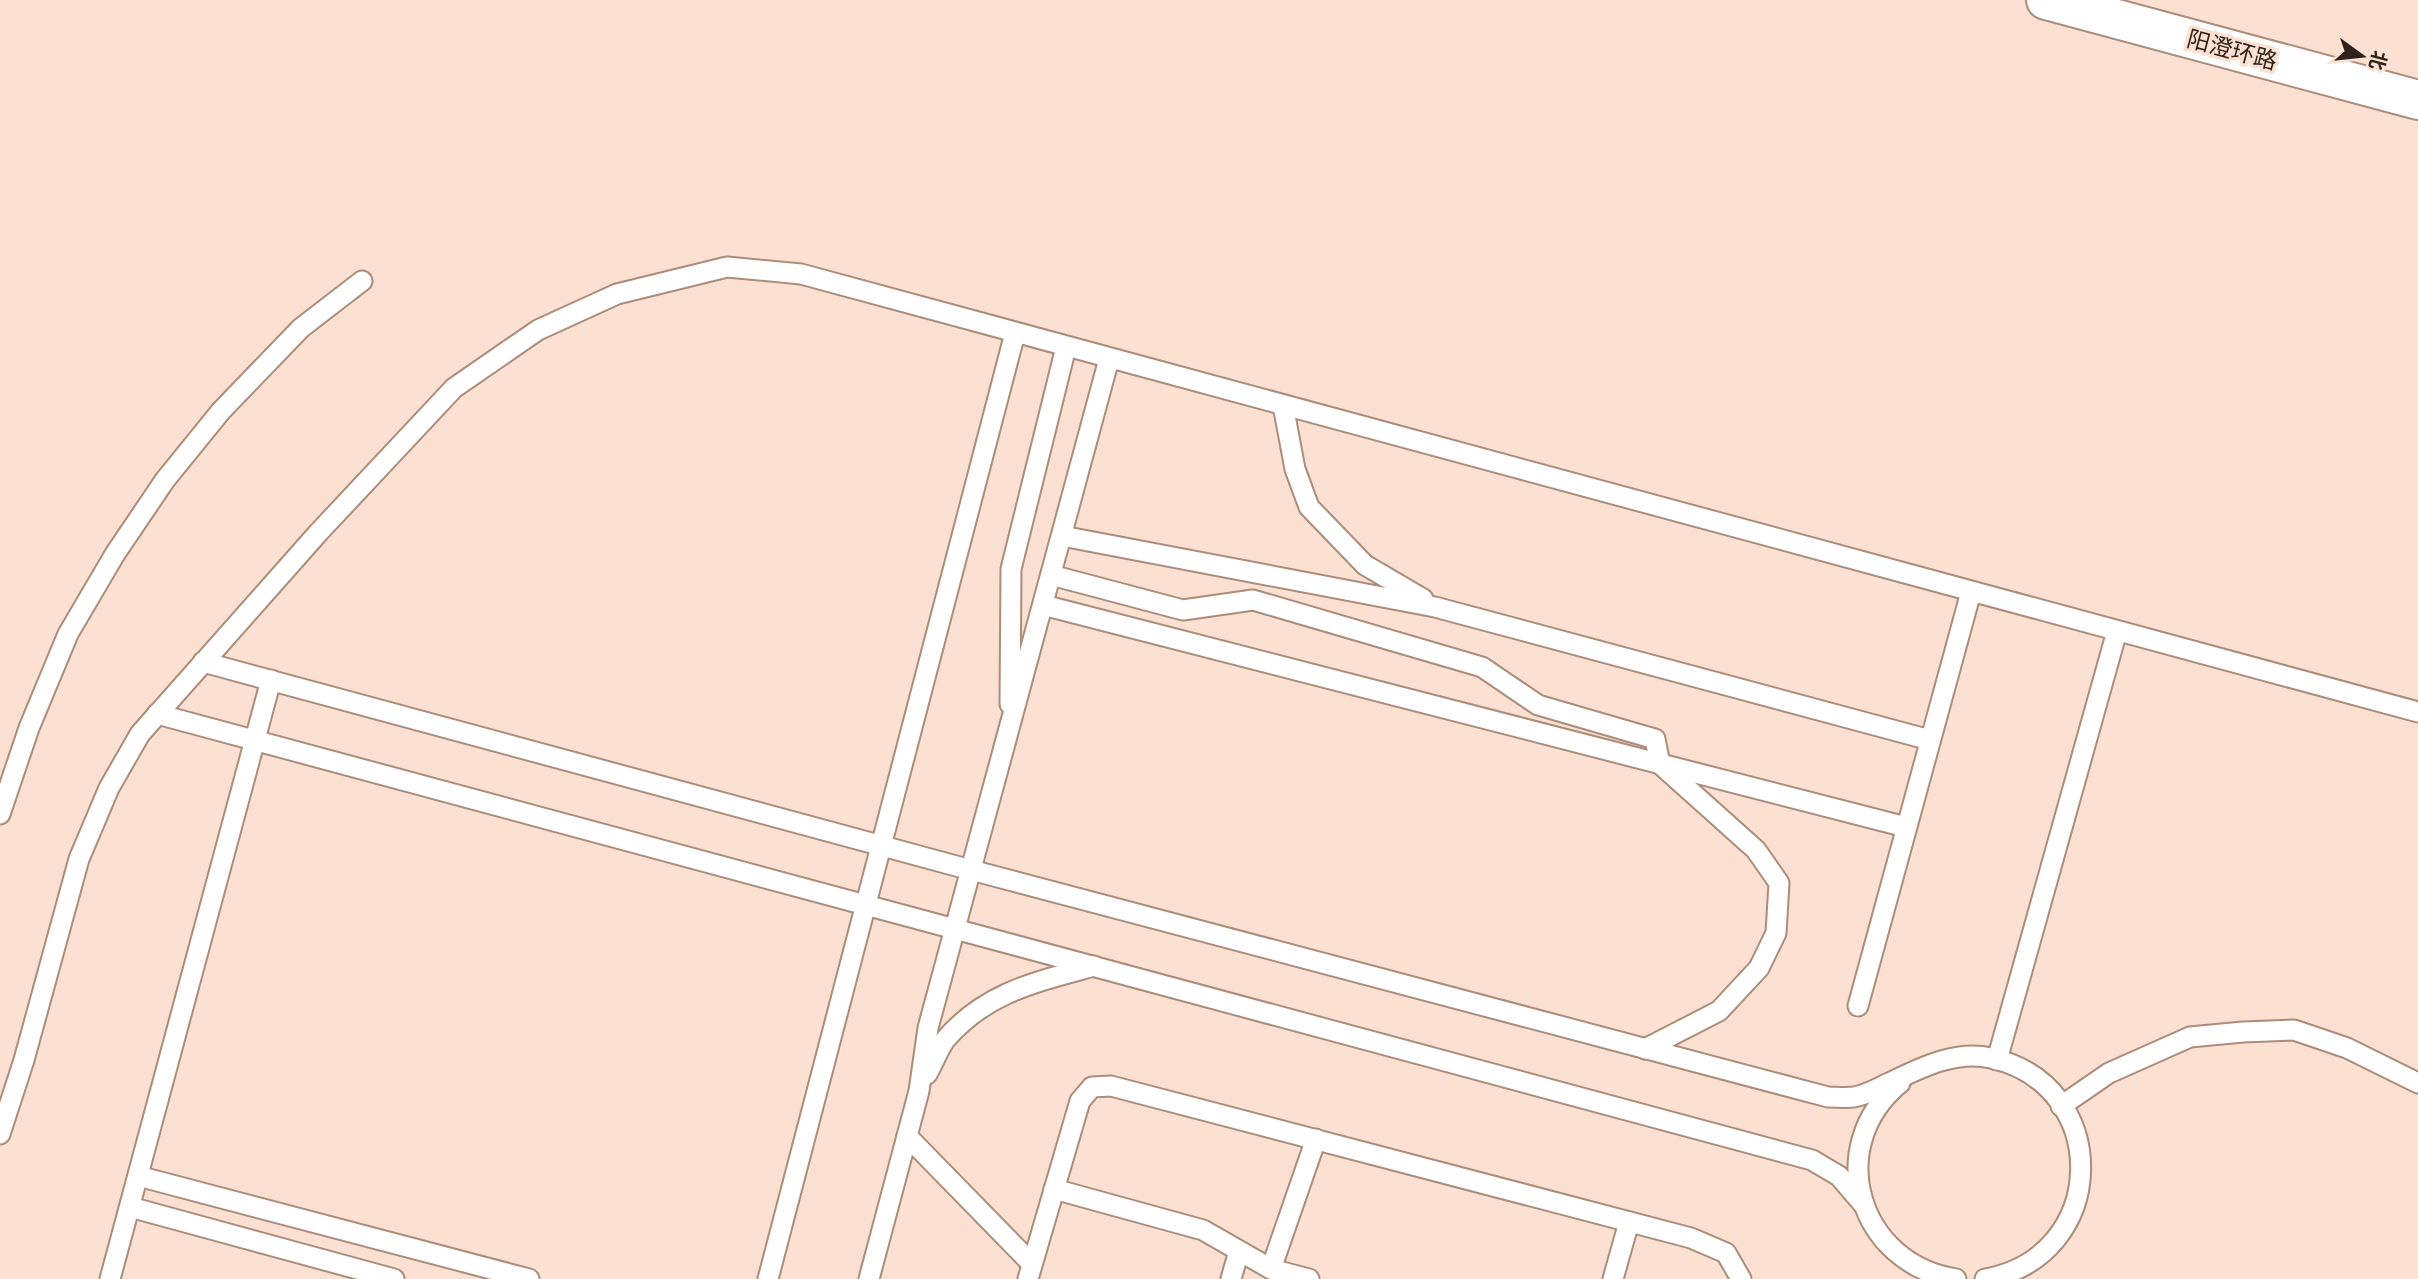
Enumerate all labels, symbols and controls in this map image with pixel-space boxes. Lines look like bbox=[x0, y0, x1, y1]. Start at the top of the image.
north arrow bbox=[2327, 21, 2397, 91]
street label: 阳澄环路 bbox=[2184, 26, 2280, 76]
text: 北 bbox=[2363, 48, 2391, 72]

